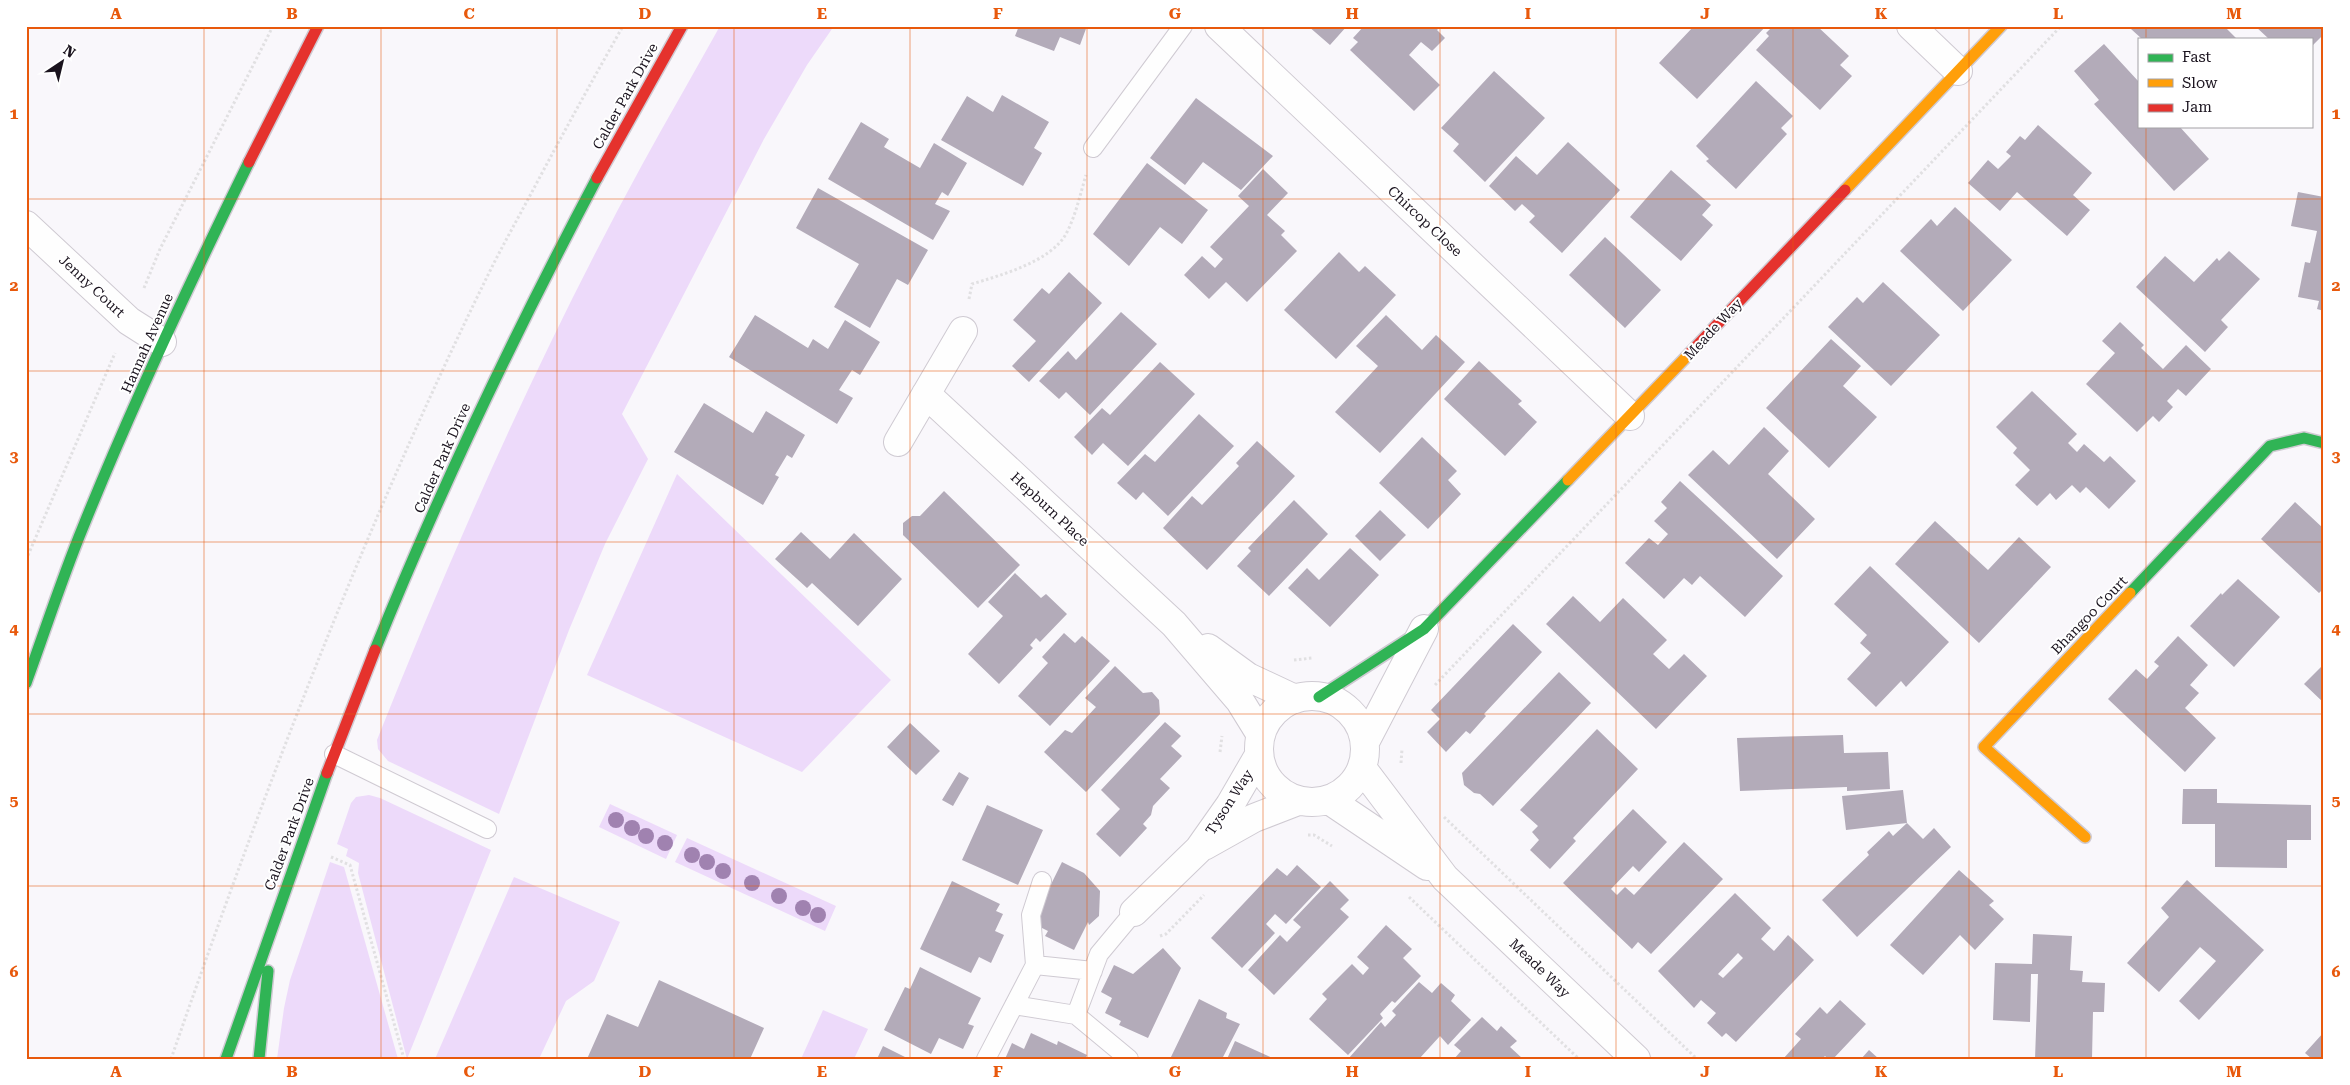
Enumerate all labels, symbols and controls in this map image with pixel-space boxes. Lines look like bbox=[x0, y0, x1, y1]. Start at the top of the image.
text: A bbox=[110, 4, 122, 23]
text: B bbox=[286, 4, 298, 23]
text: C bbox=[463, 4, 475, 23]
text: D bbox=[639, 4, 652, 23]
text: E bbox=[817, 4, 827, 23]
text: F bbox=[993, 4, 1003, 23]
text: G bbox=[1169, 4, 1182, 23]
text: H bbox=[1345, 4, 1359, 23]
text: I bbox=[1525, 4, 1531, 23]
text: J bbox=[1700, 4, 1710, 23]
text: K bbox=[1875, 4, 1888, 23]
text: L bbox=[2053, 4, 2063, 23]
text: M bbox=[2226, 4, 2242, 23]
north arrow bbox=[38, 38, 88, 88]
legend bbox=[2138, 38, 2312, 128]
street label: Calder Park Drive bbox=[589, 40, 661, 152]
text: N bbox=[60, 42, 79, 61]
text: Fast bbox=[2182, 48, 2212, 66]
text: Slow bbox=[2182, 74, 2218, 92]
text: Jam bbox=[2182, 98, 2212, 116]
text: 1 bbox=[10, 104, 19, 123]
text: 1 bbox=[2332, 104, 2341, 123]
street label: Chircop Close bbox=[1385, 183, 1466, 260]
street label: Jenny Court bbox=[56, 252, 128, 320]
text: 2 bbox=[10, 276, 19, 295]
text: 2 bbox=[2332, 276, 2341, 295]
street label: Hannah Avenue bbox=[118, 290, 176, 395]
street label: Meade Way bbox=[1681, 295, 1746, 363]
street label: Calder Park Drive bbox=[411, 400, 474, 516]
text: 3 bbox=[10, 447, 19, 466]
text: 3 bbox=[2332, 447, 2341, 466]
street label: Hepburn Place bbox=[1008, 469, 1092, 549]
street label: Bhangoo Court bbox=[2048, 573, 2130, 657]
text: 4 bbox=[10, 619, 19, 638]
text: 4 bbox=[2332, 619, 2341, 638]
street label: Tyson Way bbox=[1202, 766, 1256, 838]
street label: Calder Park Drive bbox=[261, 775, 317, 893]
text: 5 bbox=[10, 791, 19, 810]
text: 5 bbox=[2332, 791, 2341, 810]
street label: Meade Way bbox=[1507, 935, 1574, 1001]
text: 6 bbox=[10, 962, 19, 981]
text: 6 bbox=[2332, 962, 2341, 981]
text: A bbox=[110, 1062, 122, 1081]
text: B bbox=[286, 1062, 298, 1081]
text: C bbox=[463, 1062, 475, 1081]
text: D bbox=[639, 1062, 652, 1081]
text: E bbox=[817, 1062, 827, 1081]
text: F bbox=[993, 1062, 1003, 1081]
text: G bbox=[1169, 1062, 1182, 1081]
text: H bbox=[1345, 1062, 1359, 1081]
text: I bbox=[1525, 1062, 1531, 1081]
text: J bbox=[1700, 1062, 1710, 1081]
text: K bbox=[1875, 1062, 1888, 1081]
text: L bbox=[2053, 1062, 2063, 1081]
text: M bbox=[2226, 1062, 2242, 1081]

